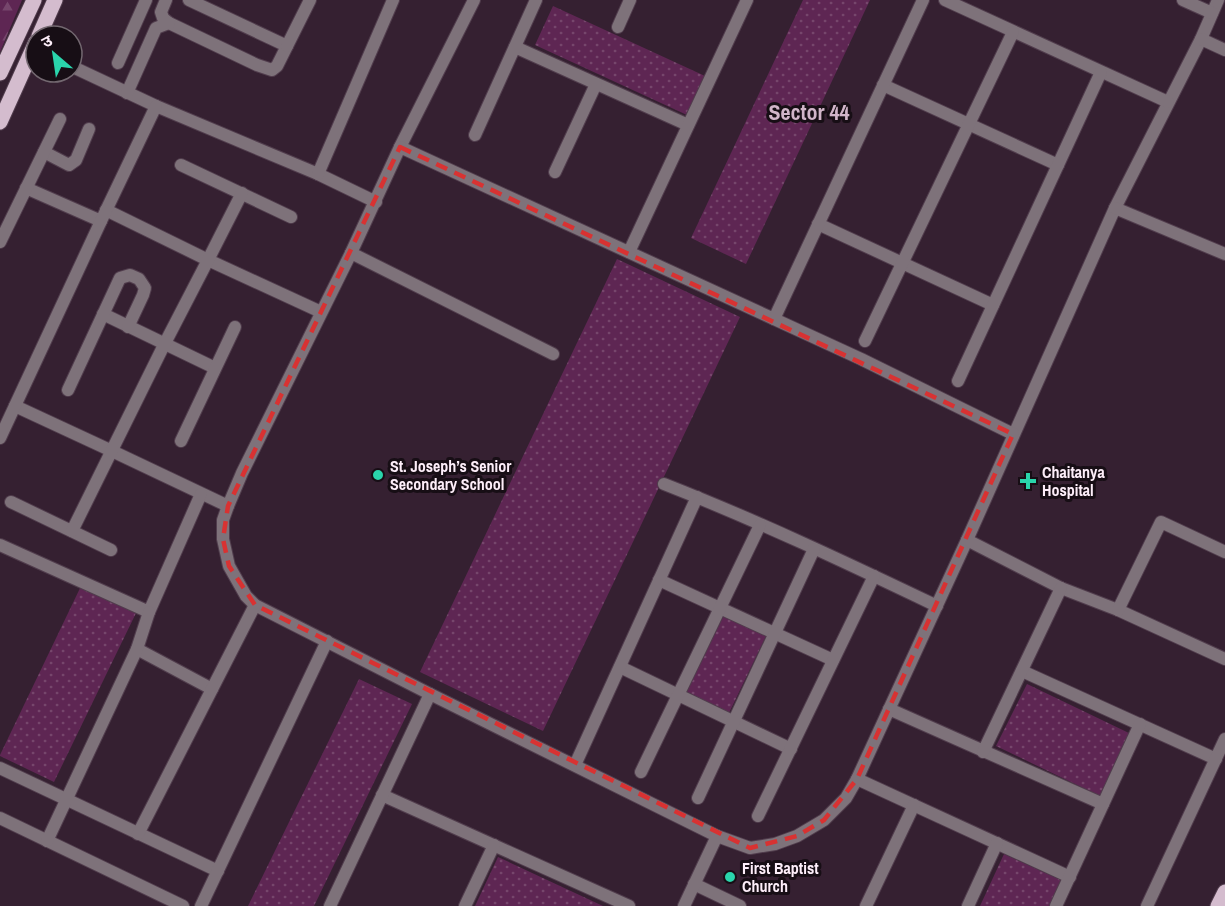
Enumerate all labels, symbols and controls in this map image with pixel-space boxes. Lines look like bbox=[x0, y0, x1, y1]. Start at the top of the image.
north arrow bbox=[24, 24, 84, 84]
text: उ bbox=[37, 29, 57, 53]
district label: Sector 44 bbox=[768, 97, 850, 127]
place label: St. Joseph’s Senior Secondary School bbox=[390, 455, 512, 495]
place label: Chaitanya Hospital bbox=[1042, 461, 1105, 501]
marker: St. Joseph’s Senior Secondary School bbox=[371, 468, 385, 482]
marker: Chaitanya Hospital bbox=[1019, 472, 1037, 490]
place label: First Baptist Church bbox=[742, 857, 819, 897]
marker: First Baptist Church bbox=[723, 870, 737, 884]

